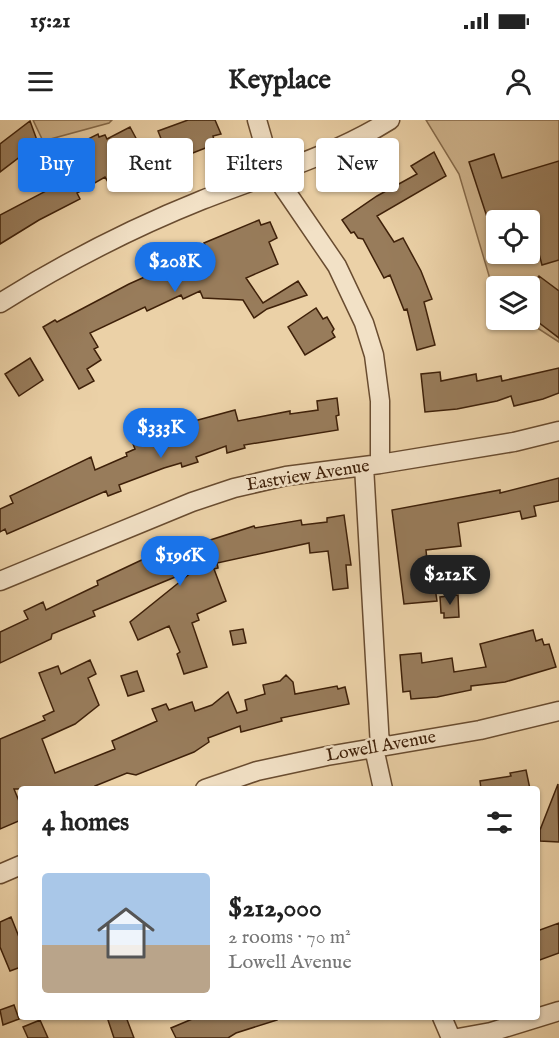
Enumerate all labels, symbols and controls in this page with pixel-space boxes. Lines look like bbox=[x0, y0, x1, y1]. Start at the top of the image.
text: 15:21 bbox=[30, 7, 71, 35]
text: Keyplace bbox=[228, 64, 331, 98]
icon: menu bbox=[24, 65, 57, 98]
icon: person bbox=[502, 65, 535, 98]
chip: Buy bbox=[18, 138, 95, 192]
chip: Rent bbox=[107, 138, 193, 192]
chip: Filters bbox=[205, 138, 304, 192]
chip: New bbox=[316, 138, 399, 192]
map controls bbox=[486, 210, 540, 330]
button: locate bbox=[486, 210, 540, 264]
pin: $208K bbox=[133, 242, 217, 293]
text: $208K bbox=[149, 249, 201, 274]
button: layers bbox=[486, 276, 540, 330]
pin: $333K bbox=[119, 408, 203, 459]
text: $333K bbox=[137, 415, 185, 440]
street label: Eastview Avenue bbox=[245, 455, 371, 497]
pin: $196K bbox=[138, 536, 222, 587]
text: $196K bbox=[155, 543, 205, 568]
pin: $212K bbox=[408, 555, 492, 606]
text: $212K bbox=[424, 562, 476, 587]
street label: Lowell Avenue bbox=[324, 726, 438, 768]
text: 4 homes bbox=[42, 806, 129, 839]
icon: filters bbox=[483, 806, 516, 839]
text: $212,000 bbox=[228, 892, 322, 925]
icon: home bbox=[90, 897, 162, 969]
text: 2 rooms · 70 m² bbox=[228, 925, 351, 950]
text: Lowell Avenue bbox=[228, 950, 352, 975]

